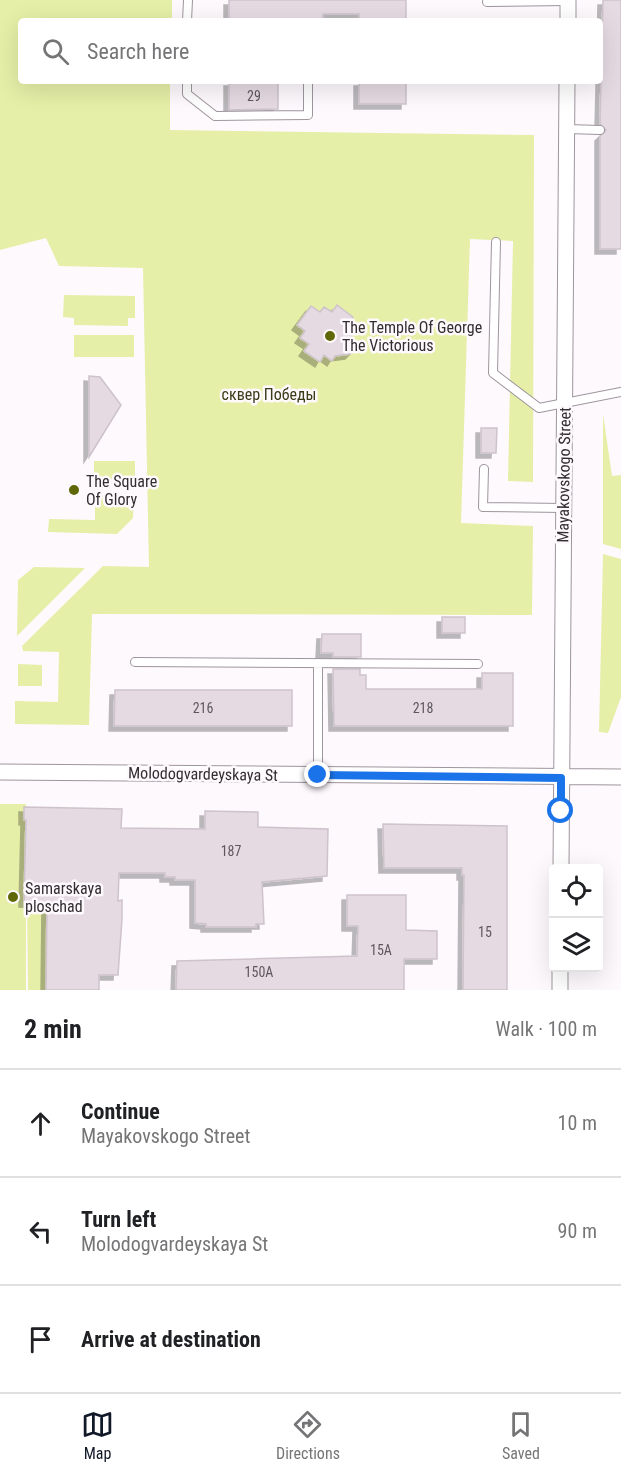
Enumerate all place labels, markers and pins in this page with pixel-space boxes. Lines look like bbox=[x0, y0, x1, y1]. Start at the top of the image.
place label: The Temple Of George The Victorious bbox=[342, 318, 482, 355]
marker: The Temple Of George The Victorious bbox=[323, 329, 337, 343]
place label: The Square Of Glory bbox=[86, 472, 157, 509]
marker: The Square Of Glory bbox=[67, 483, 81, 497]
place label: Samarskaya ploschad bbox=[25, 879, 102, 916]
marker: Samarskaya ploschad bbox=[6, 890, 20, 904]

